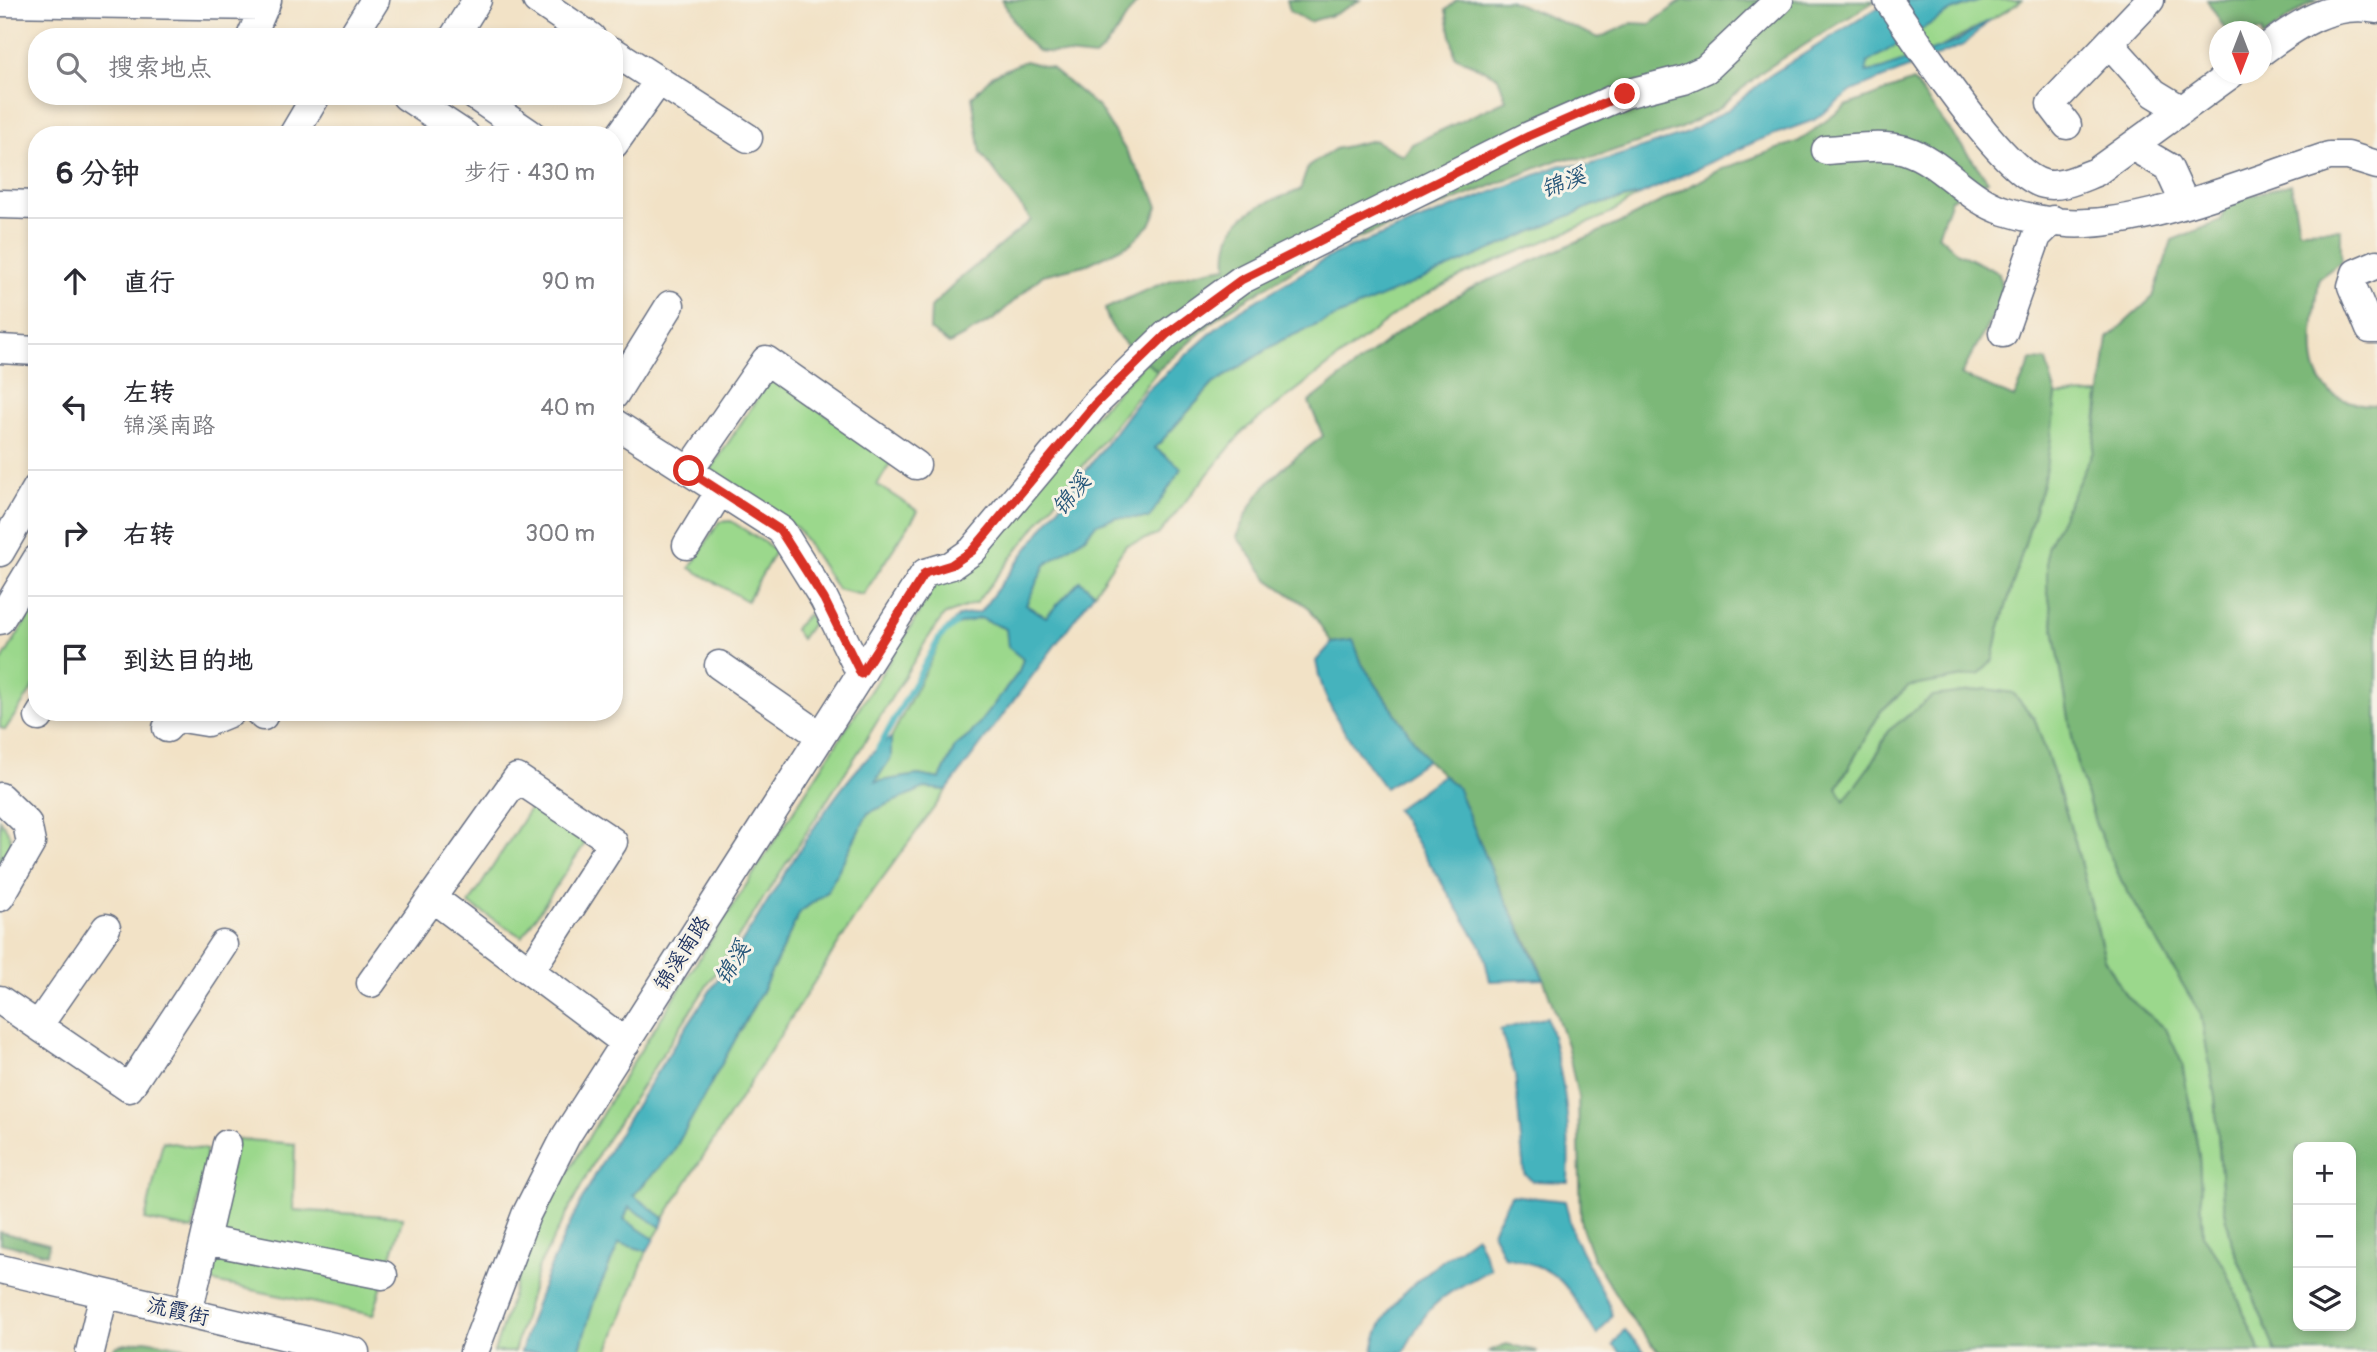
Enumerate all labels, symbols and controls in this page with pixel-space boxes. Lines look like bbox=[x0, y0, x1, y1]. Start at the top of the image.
north arrow bbox=[2209, 21, 2272, 84]
search box bbox=[28, 28, 623, 105]
icon: search bbox=[52, 48, 90, 86]
text: 搜索地点 bbox=[108, 52, 212, 84]
route end bbox=[1609, 78, 1640, 109]
text: 6 分钟 bbox=[56, 155, 140, 192]
text: 步行 · 430 m bbox=[464, 158, 595, 187]
water label: 锦溪 bbox=[1537, 160, 1592, 204]
icon: ahead bbox=[56, 262, 94, 300]
text: 直行 bbox=[123, 267, 175, 299]
text: 90 m bbox=[542, 267, 595, 296]
text: 左转 bbox=[123, 377, 175, 409]
icon: left bbox=[56, 388, 94, 426]
text: 40 m bbox=[541, 393, 595, 422]
text: 锦溪南路 bbox=[123, 411, 215, 440]
route start bbox=[673, 455, 704, 486]
water label: 锦溪 bbox=[1046, 466, 1098, 521]
icon: right bbox=[56, 514, 94, 552]
text: 右转 bbox=[123, 519, 175, 551]
text: 300 m bbox=[525, 519, 595, 548]
icon: arrive bbox=[56, 640, 94, 678]
text: 到达目的地 bbox=[123, 645, 253, 677]
street label: 锦溪南路 bbox=[648, 911, 717, 996]
water label: 锦溪 bbox=[708, 934, 758, 990]
map controls bbox=[2293, 1142, 2356, 1331]
button: + bbox=[2293, 1142, 2356, 1205]
button: − bbox=[2293, 1205, 2356, 1268]
button: layers bbox=[2293, 1268, 2356, 1331]
street label: 流霞街 bbox=[144, 1291, 212, 1332]

